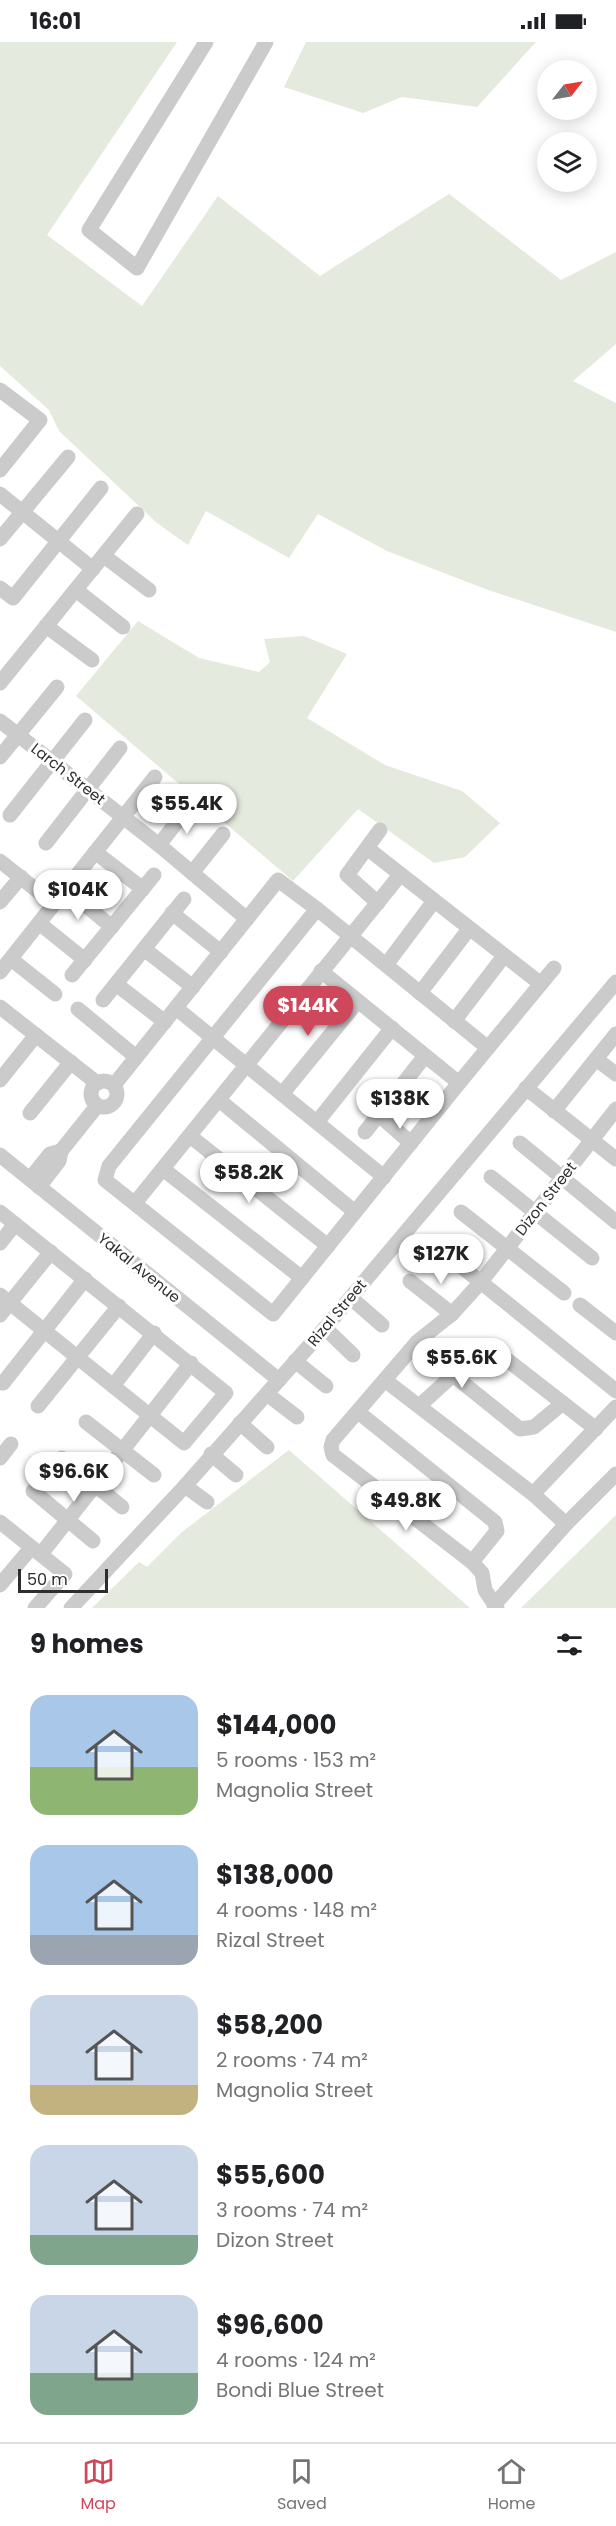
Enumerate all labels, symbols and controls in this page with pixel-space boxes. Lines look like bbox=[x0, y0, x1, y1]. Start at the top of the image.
text: 16:01 bbox=[30, 6, 81, 37]
north arrow bbox=[537, 60, 597, 120]
map controls bbox=[537, 60, 597, 192]
button: layers bbox=[537, 132, 597, 192]
street label: Larch Street bbox=[27, 738, 110, 809]
pin: $55.4K bbox=[138, 784, 236, 835]
text: $55.4K bbox=[151, 789, 223, 817]
pin: $104K bbox=[36, 870, 120, 921]
text: $104K bbox=[47, 875, 109, 903]
pin: $144K bbox=[266, 986, 350, 1037]
text: $144K bbox=[277, 991, 339, 1019]
pin: $138K bbox=[358, 1079, 442, 1130]
text: $138K bbox=[370, 1084, 430, 1112]
pin: $58.2K bbox=[200, 1153, 298, 1204]
street label: Dizon Street bbox=[510, 1157, 581, 1240]
text: $58.2K bbox=[214, 1158, 284, 1186]
street label: Yakal Avenue bbox=[94, 1228, 185, 1307]
pin: $127K bbox=[399, 1234, 483, 1285]
text: $127K bbox=[413, 1239, 469, 1267]
street label: Rizal Street bbox=[302, 1275, 371, 1351]
pin: $55.6K bbox=[413, 1338, 511, 1389]
text: $55.6K bbox=[426, 1343, 498, 1371]
pin: $96.6K bbox=[25, 1452, 123, 1503]
text: $96.6K bbox=[39, 1457, 109, 1485]
pin: $49.8K bbox=[357, 1481, 455, 1532]
text: $49.8K bbox=[370, 1486, 442, 1514]
scale bar bbox=[18, 1566, 108, 1594]
text: 50 m bbox=[27, 1568, 68, 1591]
text: 9 homes bbox=[30, 1626, 144, 1662]
icon: filters bbox=[553, 1628, 586, 1661]
text: $144,000 bbox=[216, 1707, 336, 1743]
icon: home bbox=[78, 1719, 150, 1791]
text: 5 rooms · 153 m² bbox=[216, 1746, 376, 1774]
text: Magnolia Street bbox=[216, 1776, 373, 1804]
text: $138,000 bbox=[216, 1857, 334, 1893]
icon: home bbox=[78, 1869, 150, 1941]
text: 4 rooms · 148 m² bbox=[216, 1896, 377, 1924]
text: Rizal Street bbox=[216, 1926, 325, 1954]
text: $58,200 bbox=[216, 2007, 323, 2043]
icon: home bbox=[78, 2019, 150, 2091]
text: 2 rooms · 74 m² bbox=[216, 2046, 368, 2074]
text: Magnolia Street bbox=[216, 2076, 373, 2104]
text: $55,600 bbox=[216, 2157, 325, 2193]
icon: home bbox=[78, 2169, 150, 2241]
text: 3 rooms · 74 m² bbox=[216, 2196, 368, 2224]
text: Dizon Street bbox=[216, 2226, 334, 2254]
text: $96,600 bbox=[216, 2307, 324, 2343]
icon: home bbox=[78, 2319, 150, 2391]
text: 4 rooms · 124 m² bbox=[216, 2346, 376, 2374]
text: Bondi Blue Street bbox=[216, 2376, 384, 2404]
tab: Map bbox=[80, 2455, 116, 2516]
tab: Saved bbox=[277, 2455, 327, 2516]
tab: Home bbox=[488, 2455, 535, 2516]

